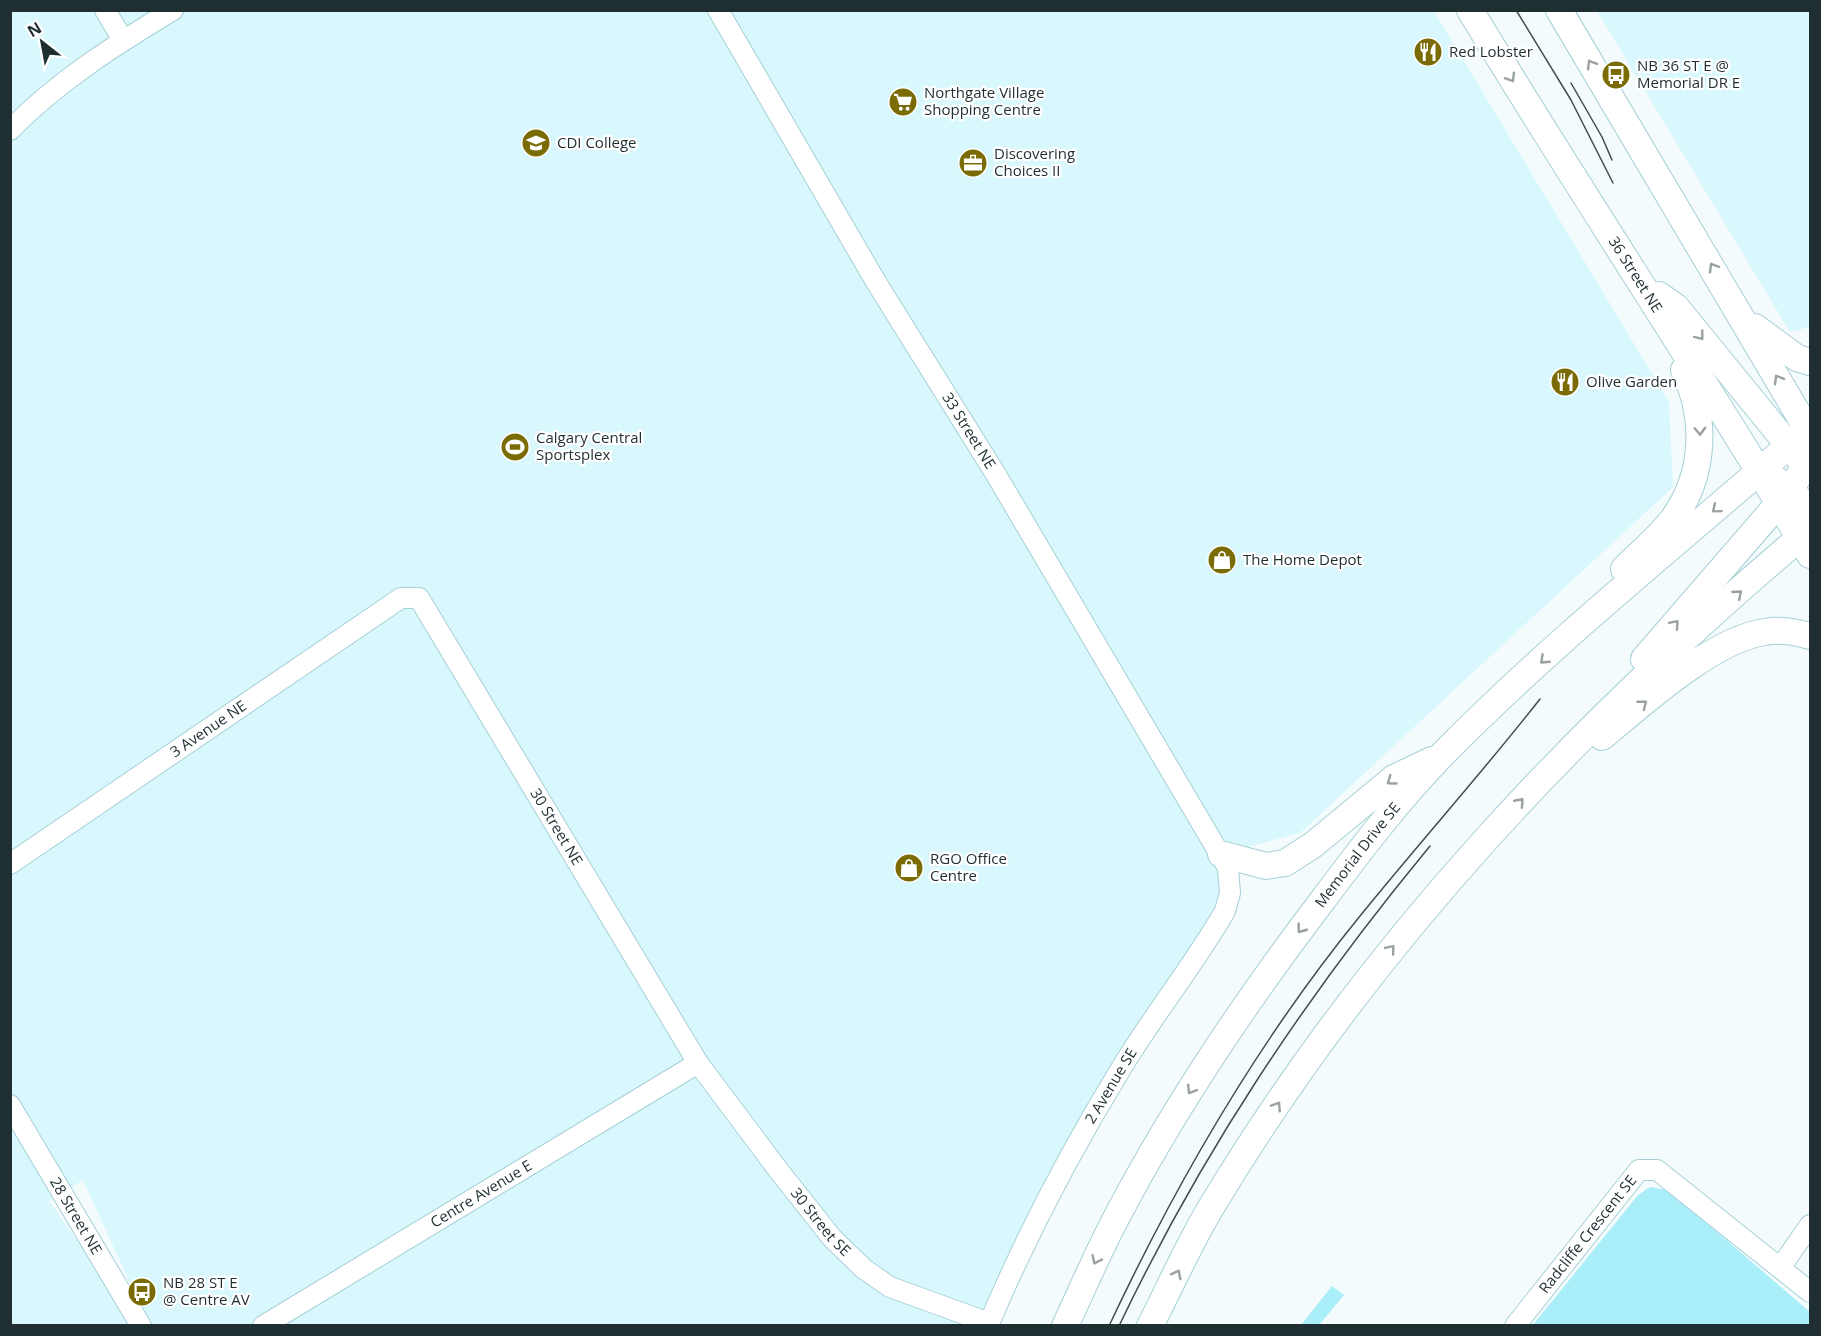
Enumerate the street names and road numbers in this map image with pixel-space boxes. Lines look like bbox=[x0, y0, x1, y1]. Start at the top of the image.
street label: 36 Street NE bbox=[1605, 232, 1668, 316]
street label: 33 Street NE bbox=[938, 388, 1001, 472]
street label: 3 Avenue NE bbox=[166, 695, 250, 761]
street label: 30 Street NE bbox=[526, 784, 588, 869]
street label: Memorial Drive SE bbox=[1310, 798, 1404, 911]
street label: 2 Avenue SE bbox=[1080, 1044, 1141, 1127]
street label: Centre Avenue E bbox=[426, 1155, 535, 1232]
street label: Radcliffe Crescent SE bbox=[1534, 1170, 1640, 1297]
street label: 28 Street NE bbox=[46, 1173, 107, 1258]
street label: 30 Street SE bbox=[787, 1183, 856, 1260]

